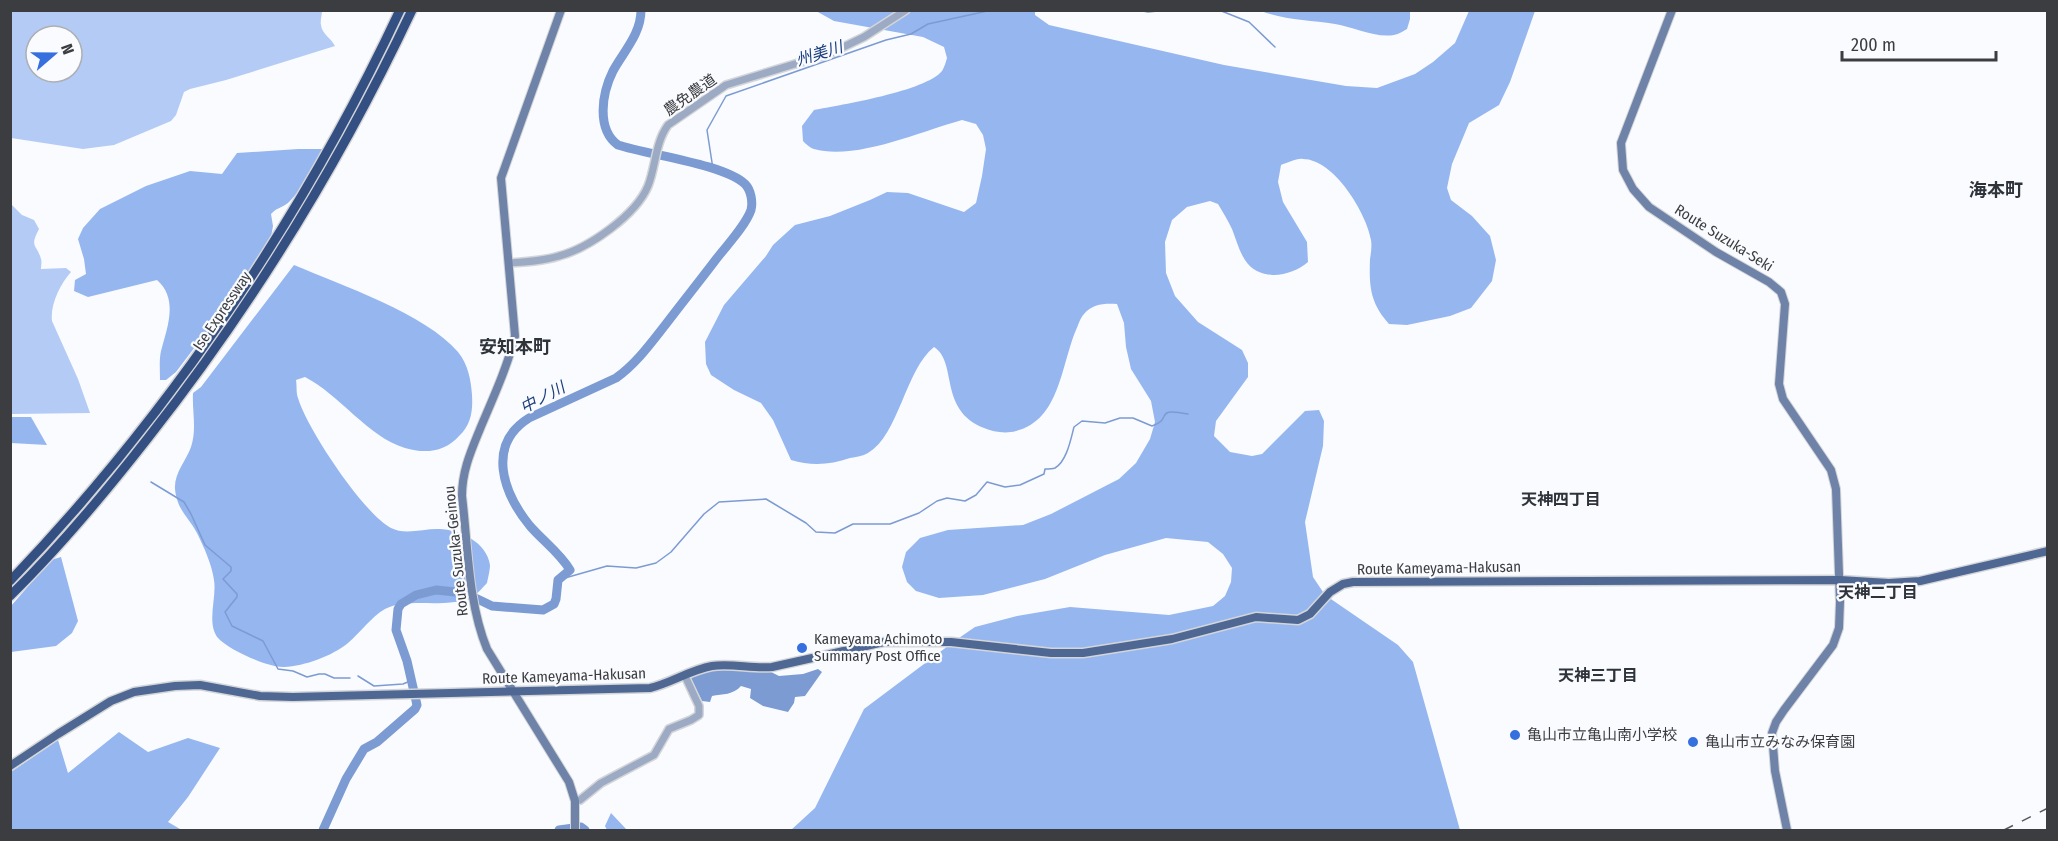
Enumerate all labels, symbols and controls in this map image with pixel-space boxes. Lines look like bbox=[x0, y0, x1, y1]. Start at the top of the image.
north arrow bbox=[24, 24, 84, 84]
scale bar bbox=[1842, 24, 1996, 62]
text: 200 m bbox=[1851, 34, 1896, 56]
water label: 州美川 bbox=[793, 36, 847, 70]
text: N bbox=[57, 41, 78, 57]
street label: 農免農道 bbox=[660, 70, 720, 120]
district label: 海本町 bbox=[1969, 179, 2023, 201]
street label: Route Suzuka-Seki bbox=[1671, 200, 1777, 276]
street label: Ise Expressway bbox=[189, 268, 255, 354]
district label: 安知本町 bbox=[479, 336, 551, 358]
water label: 中ノ川 bbox=[517, 377, 570, 417]
street label: Route Suzuka-Geinou bbox=[440, 485, 472, 617]
district label: 天神四丁目 bbox=[1521, 490, 1601, 509]
street label: Route Kameyama-Hakusan bbox=[1357, 558, 1521, 578]
district label: 天神二丁目 bbox=[1838, 583, 1918, 602]
place label: Kameyama Achimoto Summary Post Office bbox=[814, 630, 942, 665]
marker: Kameyama Achimoto Summary Post Office bbox=[795, 641, 809, 655]
street label: Route Kameyama-Hakusan bbox=[482, 664, 646, 688]
district label: 天神三丁目 bbox=[1558, 666, 1638, 685]
place label: 亀山市立亀山南小学校 bbox=[1527, 726, 1677, 744]
marker: 亀山市立亀山南小学校 bbox=[1508, 728, 1522, 742]
place label: 亀山市立みなみ保育園 bbox=[1705, 733, 1855, 751]
marker: 亀山市立みなみ保育園 bbox=[1686, 735, 1700, 749]

